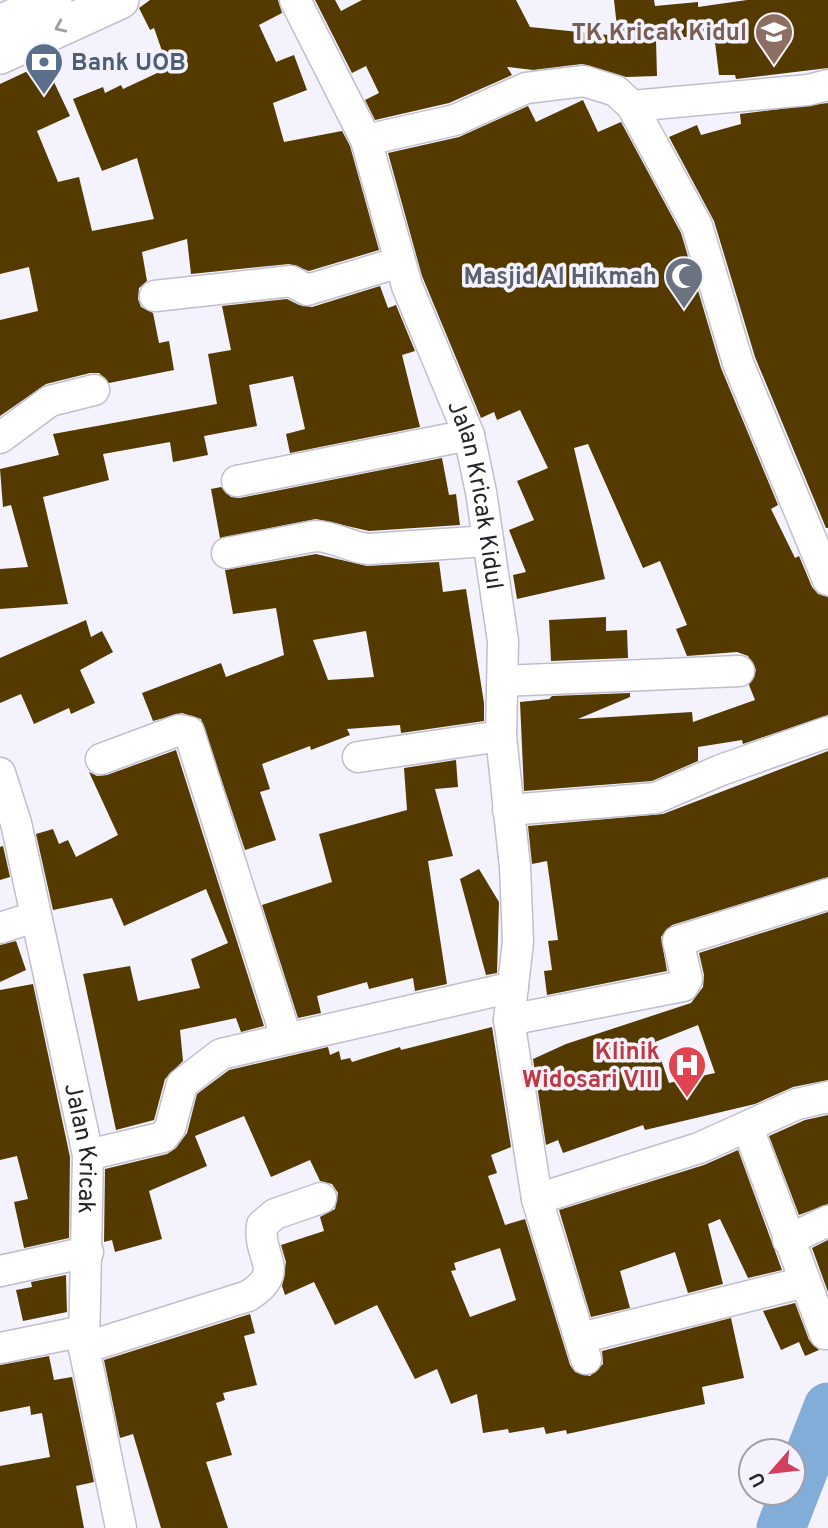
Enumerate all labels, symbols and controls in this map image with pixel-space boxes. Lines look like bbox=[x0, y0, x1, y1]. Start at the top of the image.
school or university icon: TK Kricak Kidul bbox=[753, 11, 795, 66]
one-way arrow bbox=[55, 19, 67, 33]
place label: TK Kricak Kidul bbox=[571, 19, 747, 49]
bank icon: Bank UOB bbox=[23, 41, 65, 96]
place label: Bank UOB bbox=[71, 49, 186, 79]
mosque icon: Masjid Al Hikmah bbox=[663, 255, 705, 310]
place label: Masjid Al Hikmah bbox=[464, 263, 657, 293]
street label: Jalan Kricak Kidul bbox=[439, 396, 508, 592]
place label: Klinik Widosari VIII bbox=[522, 1038, 660, 1096]
hospital icon: Klinik Widosari VIII bbox=[666, 1044, 708, 1099]
street label: Jalan Kricak bbox=[56, 1080, 102, 1214]
north arrow bbox=[737, 1437, 807, 1507]
text: U bbox=[745, 1467, 773, 1491]

